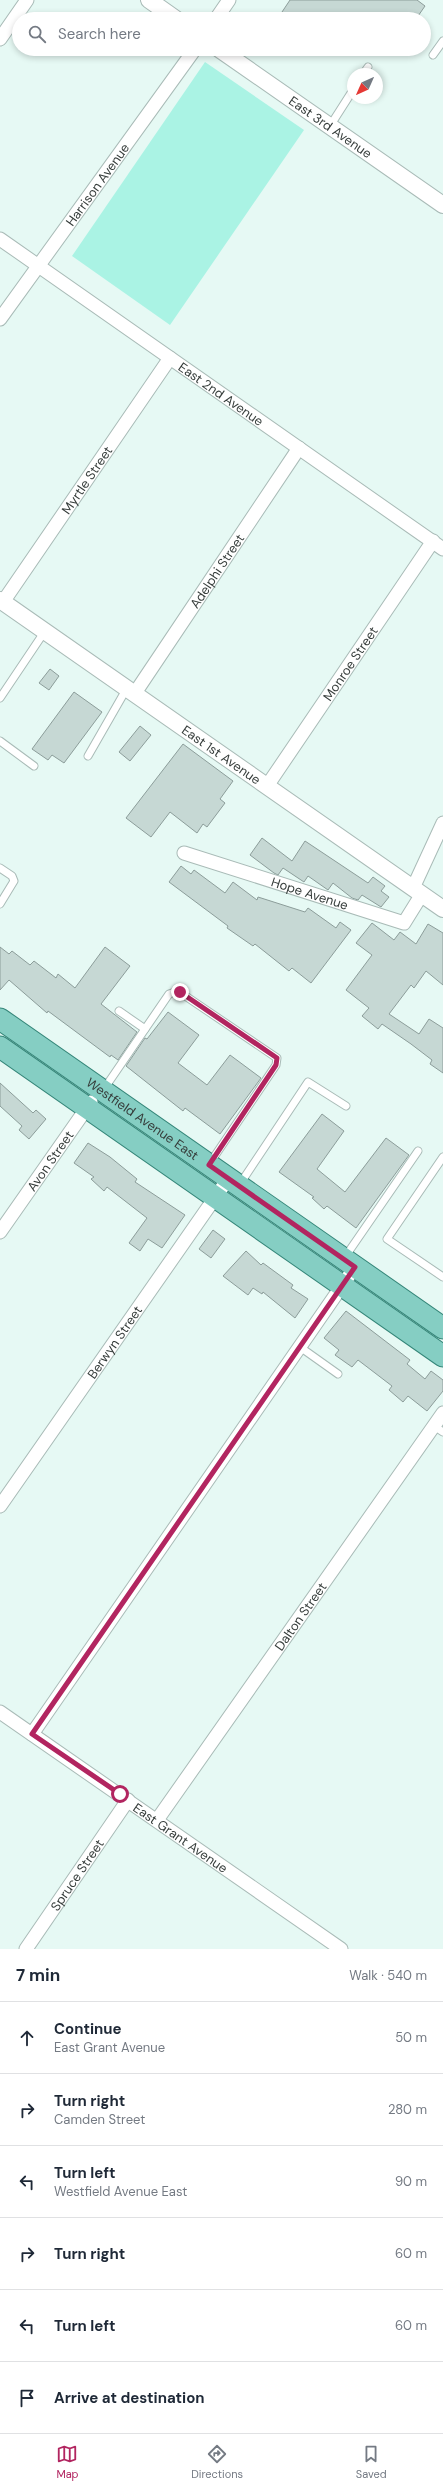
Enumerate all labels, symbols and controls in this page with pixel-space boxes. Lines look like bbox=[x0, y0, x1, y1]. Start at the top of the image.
search box bbox=[12, 12, 431, 56]
icon: search bbox=[26, 23, 48, 45]
text: Search here bbox=[58, 24, 141, 44]
north arrow bbox=[347, 68, 383, 104]
street label: East 3rd Avenue bbox=[286, 92, 375, 162]
street label: Harrison Avenue bbox=[62, 140, 133, 229]
street label: East 2nd Avenue bbox=[175, 358, 267, 429]
street label: Myrtle Street bbox=[57, 443, 116, 517]
street label: Adelphi Street bbox=[186, 530, 248, 611]
street label: Monroe Street bbox=[319, 623, 381, 704]
street label: East 1st Avenue bbox=[179, 721, 264, 788]
street label: Hope Avenue bbox=[269, 873, 350, 913]
route end bbox=[171, 983, 189, 1001]
street label: Westfield Avenue East bbox=[83, 1073, 202, 1164]
street label: Avon Street bbox=[23, 1127, 77, 1194]
street label: Berwyn Street bbox=[83, 1302, 146, 1382]
street label: Dalton Street bbox=[270, 1579, 330, 1654]
route start bbox=[111, 1785, 129, 1803]
street label: East Grant Avenue bbox=[130, 1799, 231, 1876]
street label: Spruce Street bbox=[46, 1836, 107, 1914]
text: 7 min bbox=[16, 1964, 60, 1986]
text: Walk · 540 m bbox=[349, 1967, 427, 1984]
text: Continue bbox=[54, 2019, 122, 2039]
icon: ahead bbox=[16, 2027, 38, 2049]
text: 50 m bbox=[395, 2029, 427, 2046]
text: East Grant Avenue bbox=[54, 2039, 165, 2056]
text: Turn right bbox=[54, 2091, 125, 2111]
icon: right bbox=[16, 2099, 38, 2121]
text: 280 m bbox=[388, 2101, 427, 2118]
text: Camden Street bbox=[54, 2111, 145, 2128]
text: Turn left bbox=[54, 2163, 115, 2183]
icon: left bbox=[16, 2171, 38, 2193]
text: 90 m bbox=[395, 2173, 427, 2190]
text: Westfield Avenue East bbox=[54, 2183, 187, 2200]
icon: right bbox=[16, 2243, 38, 2265]
text: Turn right bbox=[54, 2244, 125, 2264]
text: 60 m bbox=[395, 2245, 427, 2262]
icon: left bbox=[16, 2315, 38, 2337]
text: Turn left bbox=[54, 2316, 115, 2336]
text: 60 m bbox=[395, 2317, 427, 2334]
icon: arrive bbox=[16, 2387, 38, 2409]
text: Arrive at destination bbox=[54, 2388, 205, 2408]
tab: Map bbox=[56, 2443, 79, 2481]
tab: Directions bbox=[191, 2443, 243, 2481]
tab: Saved bbox=[356, 2443, 387, 2481]

